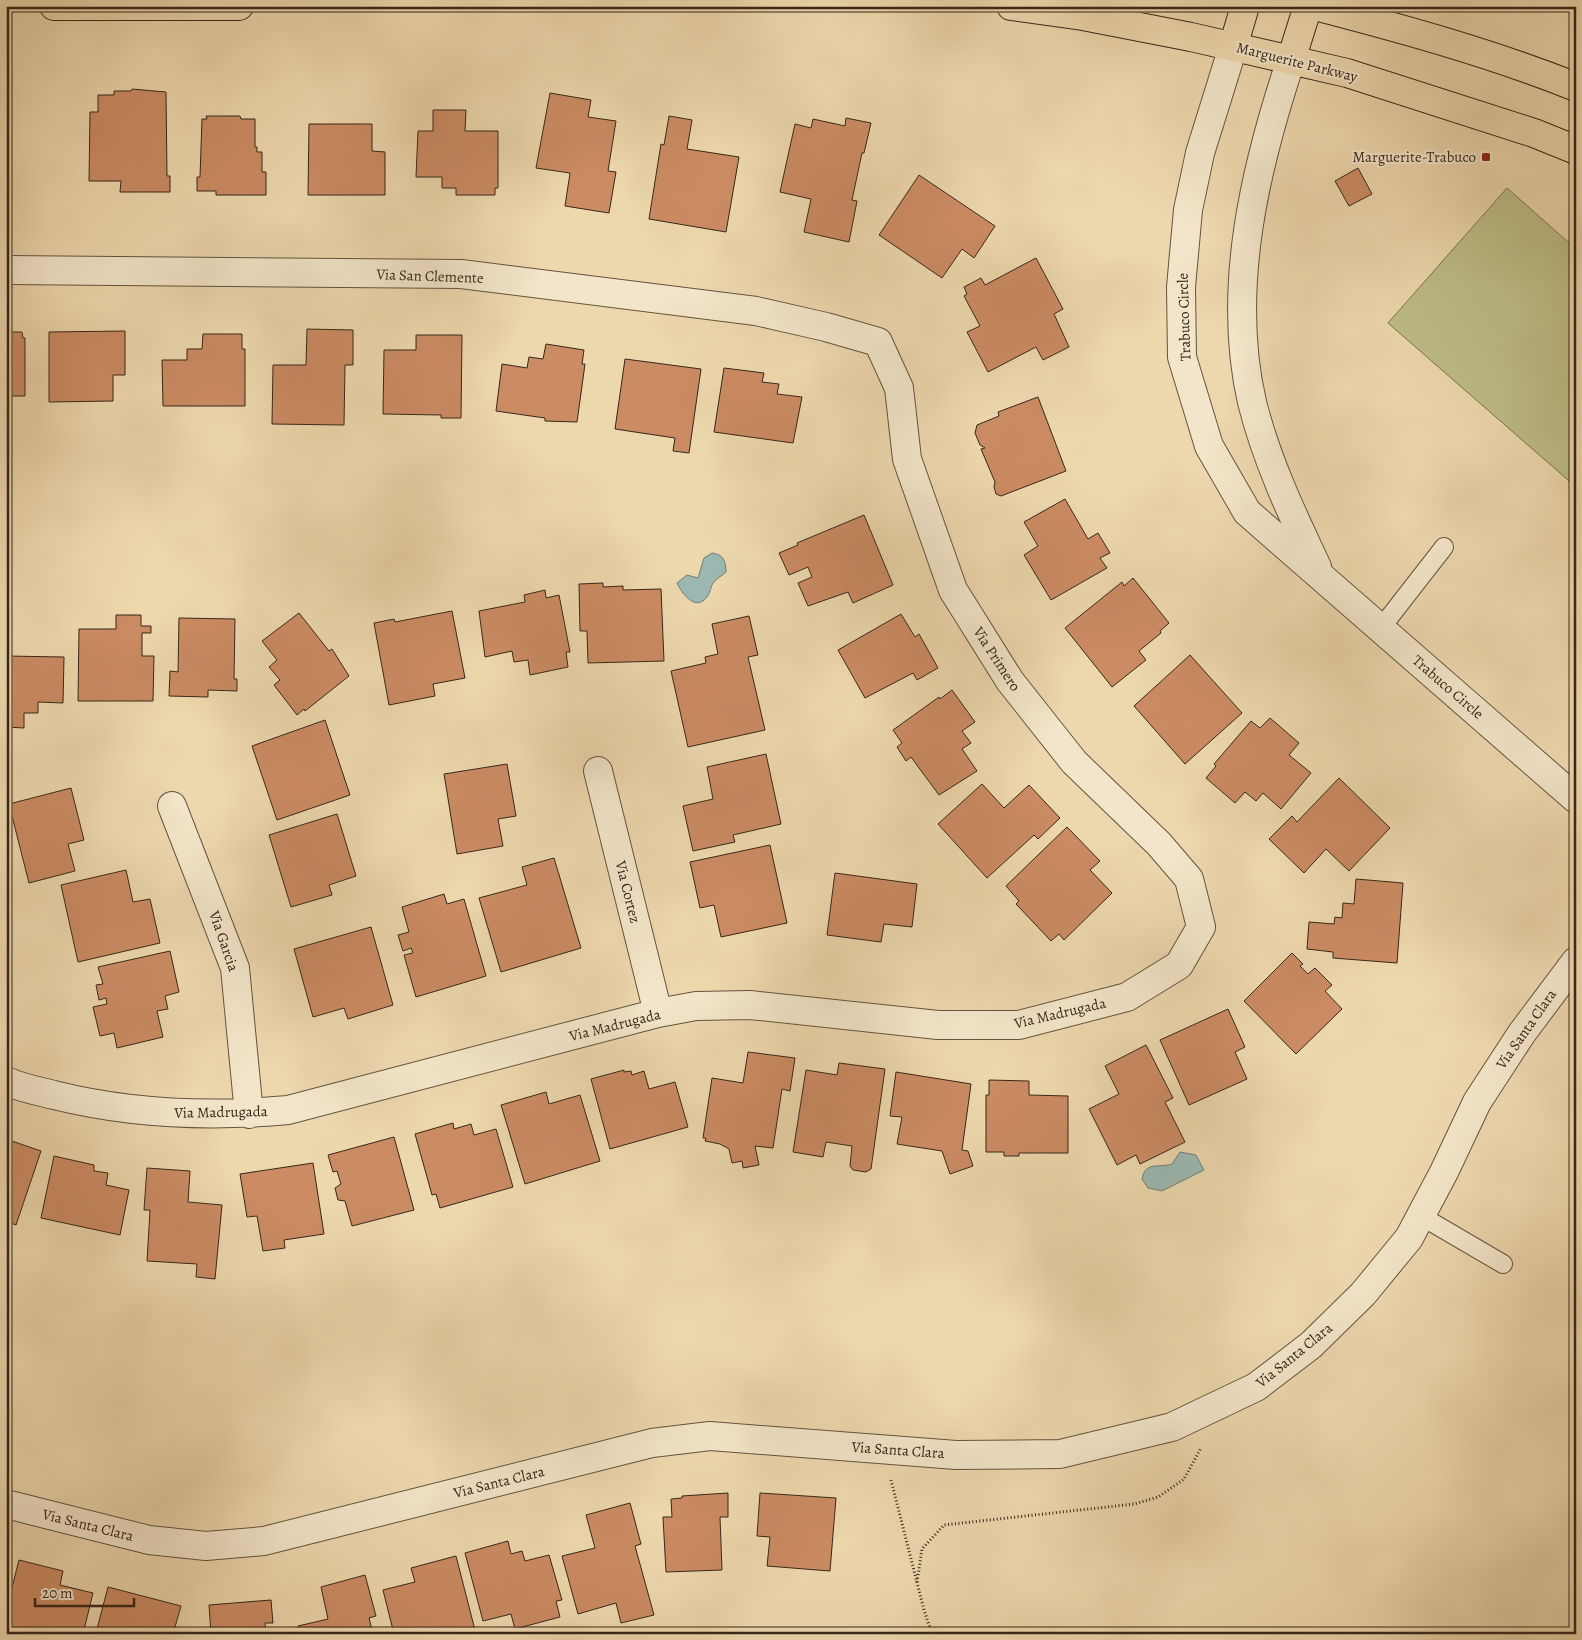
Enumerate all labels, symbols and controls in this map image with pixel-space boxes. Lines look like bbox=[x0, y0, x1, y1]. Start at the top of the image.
street label: Marguerite Parkway bbox=[1234, 37, 1360, 87]
place label: Marguerite-Trabuco bbox=[1352, 147, 1476, 167]
marker: Marguerite-Trabuco bbox=[1480, 151, 1492, 163]
street label: Via San Clemente bbox=[375, 264, 484, 288]
street label: Trabuco Circle bbox=[1172, 272, 1196, 361]
street label: Via Primero bbox=[968, 622, 1025, 695]
street label: Trabuco Circle bbox=[1408, 650, 1488, 724]
street label: Via Cortez bbox=[610, 858, 645, 925]
street label: Via Garcia bbox=[204, 907, 244, 974]
street label: Via Santa Clara bbox=[1491, 985, 1561, 1074]
street label: Via Madrugada bbox=[1011, 993, 1108, 1033]
street label: Via Madrugada bbox=[566, 1004, 663, 1046]
street label: Via Madrugada bbox=[173, 1101, 268, 1123]
street label: Via Santa Clara bbox=[1251, 1318, 1336, 1393]
street label: Via Santa Clara bbox=[850, 1437, 945, 1463]
street label: Via Santa Clara bbox=[450, 1461, 547, 1503]
street label: Via Santa Clara bbox=[39, 1504, 136, 1546]
scale bar bbox=[35, 1575, 134, 1607]
text: 20 m bbox=[42, 1583, 73, 1603]

